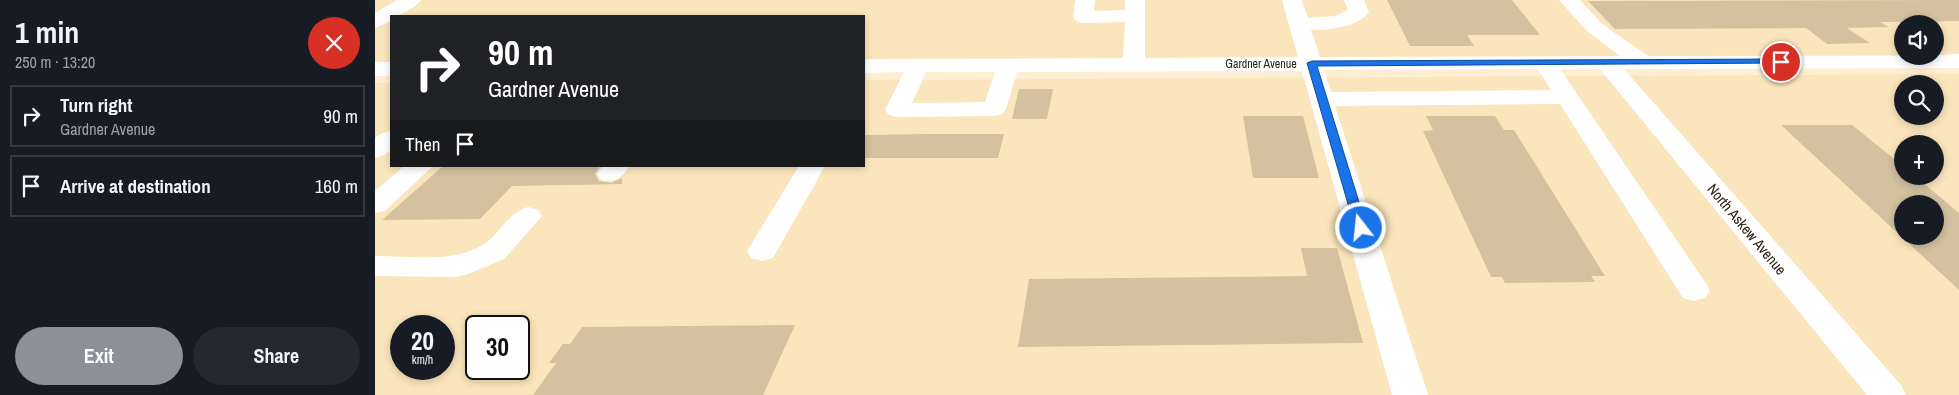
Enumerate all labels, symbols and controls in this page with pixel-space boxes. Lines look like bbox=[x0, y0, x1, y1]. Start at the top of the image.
text: 1 min bbox=[15, 12, 79, 52]
map controls bbox=[1894, 15, 1944, 245]
button: sound bbox=[1894, 15, 1944, 65]
button: close bbox=[308, 17, 360, 69]
text: 90 m bbox=[488, 29, 553, 76]
icon: right bbox=[405, 35, 470, 100]
pin bbox=[1760, 41, 1802, 83]
icon: arrive bbox=[1767, 48, 1795, 76]
text: 250 m · 13:20 bbox=[15, 51, 95, 73]
street label: Gardner Avenue bbox=[1225, 56, 1297, 72]
text: Gardner Avenue bbox=[488, 74, 619, 104]
button: search bbox=[1894, 75, 1944, 125]
text: Turn right bbox=[60, 92, 132, 118]
icon: right bbox=[17, 102, 45, 130]
text: 90 m bbox=[323, 103, 358, 129]
text: Gardner Avenue bbox=[60, 118, 155, 140]
icon: arrive bbox=[451, 130, 479, 158]
text: Then bbox=[405, 131, 441, 157]
button: + bbox=[1894, 135, 1944, 185]
icon: arrive bbox=[17, 172, 45, 200]
text: Arrive at destination bbox=[60, 173, 211, 199]
text: 160 m bbox=[315, 173, 358, 199]
street label: North Askew Avenue bbox=[1703, 179, 1792, 279]
button: − bbox=[1894, 195, 1944, 245]
position arrow bbox=[1334, 201, 1386, 253]
speed limit sign: 30 bbox=[465, 315, 530, 380]
text: 20 bbox=[411, 324, 434, 358]
button: Exit bbox=[15, 327, 183, 385]
button: Share bbox=[193, 327, 360, 385]
text: km/h bbox=[412, 352, 433, 368]

